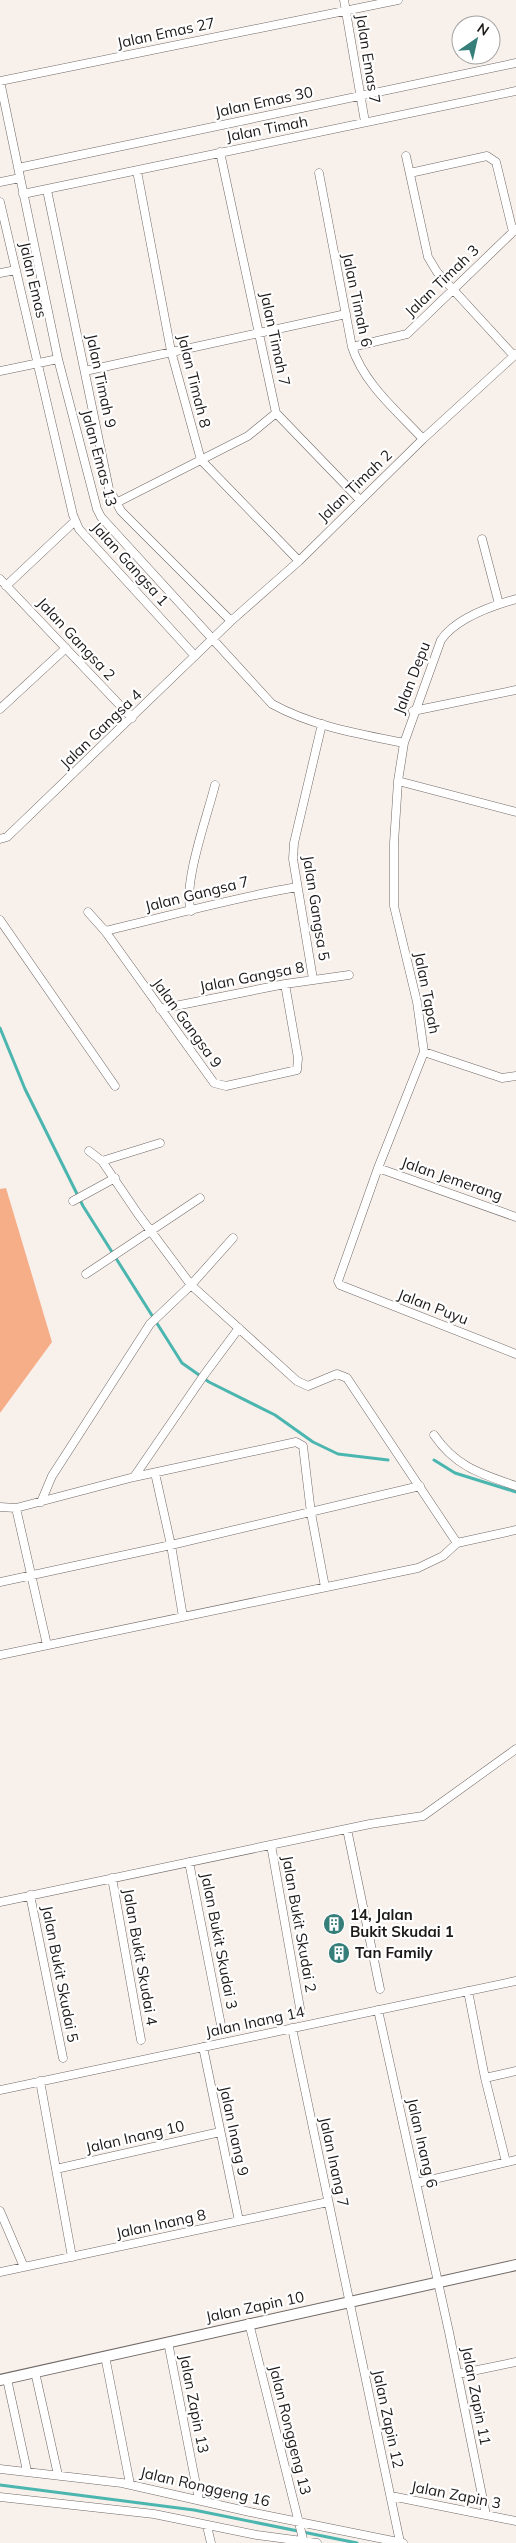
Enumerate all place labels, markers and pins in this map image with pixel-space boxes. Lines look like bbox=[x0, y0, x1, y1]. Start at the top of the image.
place label: 14, Jalan Bukit Skudai 1 bbox=[350, 1905, 454, 1941]
building icon: 14, Jalan Bukit Skudai 1 bbox=[322, 1912, 346, 1936]
building icon: Tan Family bbox=[327, 1941, 351, 1965]
place label: Tan Family bbox=[355, 1943, 433, 1962]

